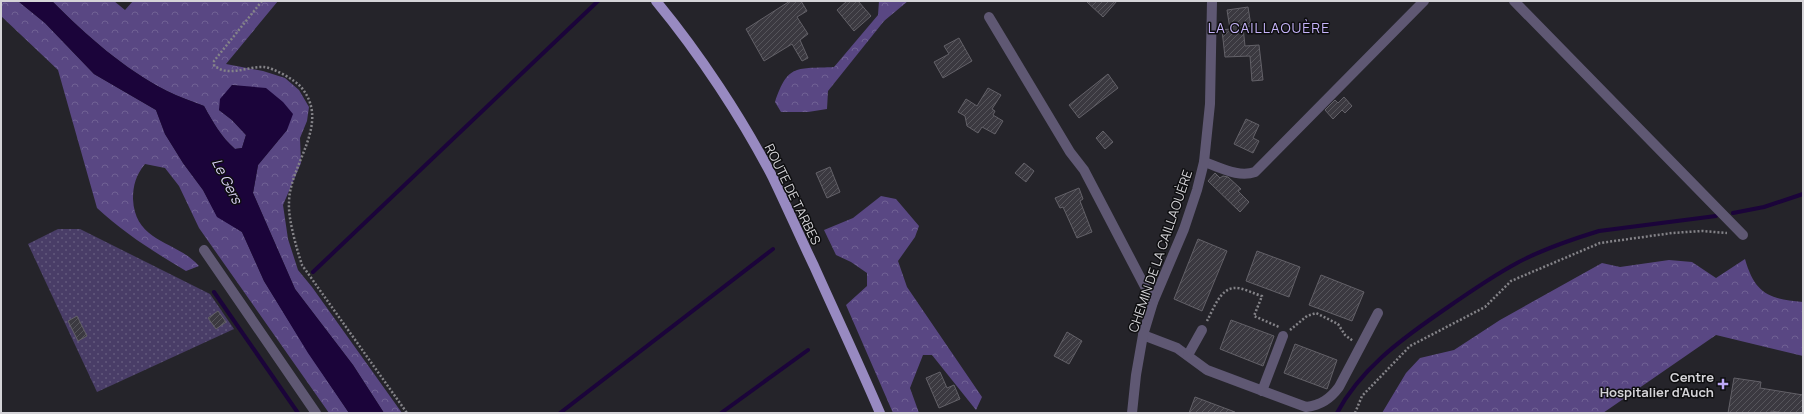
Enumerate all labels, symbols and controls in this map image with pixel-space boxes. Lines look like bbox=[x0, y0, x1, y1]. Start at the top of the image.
district label: LA CAILLAOUÈRE bbox=[1208, 18, 1330, 37]
street label: ROUTE DE TARBES bbox=[761, 141, 825, 247]
water label: Le Gers bbox=[208, 155, 248, 208]
street label: CHEMIN DE LA CAILLAOUÈRE bbox=[1124, 168, 1196, 334]
place label: Centre Hospitalier d'Auch bbox=[1600, 368, 1714, 401]
marker: Centre Hospitalier d'Auch bbox=[1717, 378, 1729, 390]

